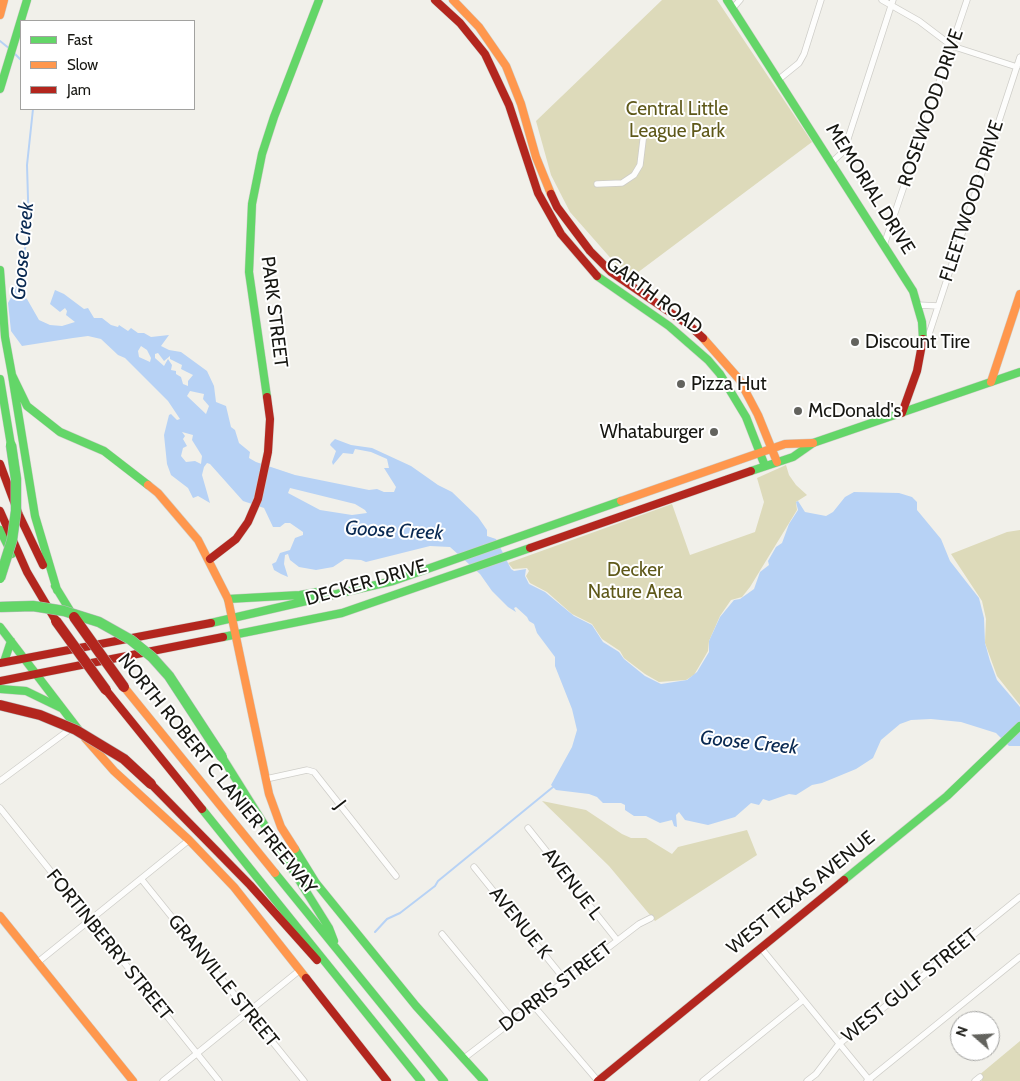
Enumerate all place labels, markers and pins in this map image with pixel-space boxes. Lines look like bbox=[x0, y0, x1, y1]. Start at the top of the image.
place label: Discount Tire bbox=[865, 331, 970, 353]
marker: Discount Tire bbox=[849, 336, 861, 348]
place label: Pizza Hut bbox=[691, 373, 767, 395]
marker: Pizza Hut bbox=[675, 378, 687, 390]
place label: McDonald's bbox=[808, 400, 901, 422]
marker: McDonald's bbox=[792, 405, 804, 417]
place label: Whataburger bbox=[600, 421, 704, 443]
marker: Whataburger bbox=[708, 426, 720, 438]

